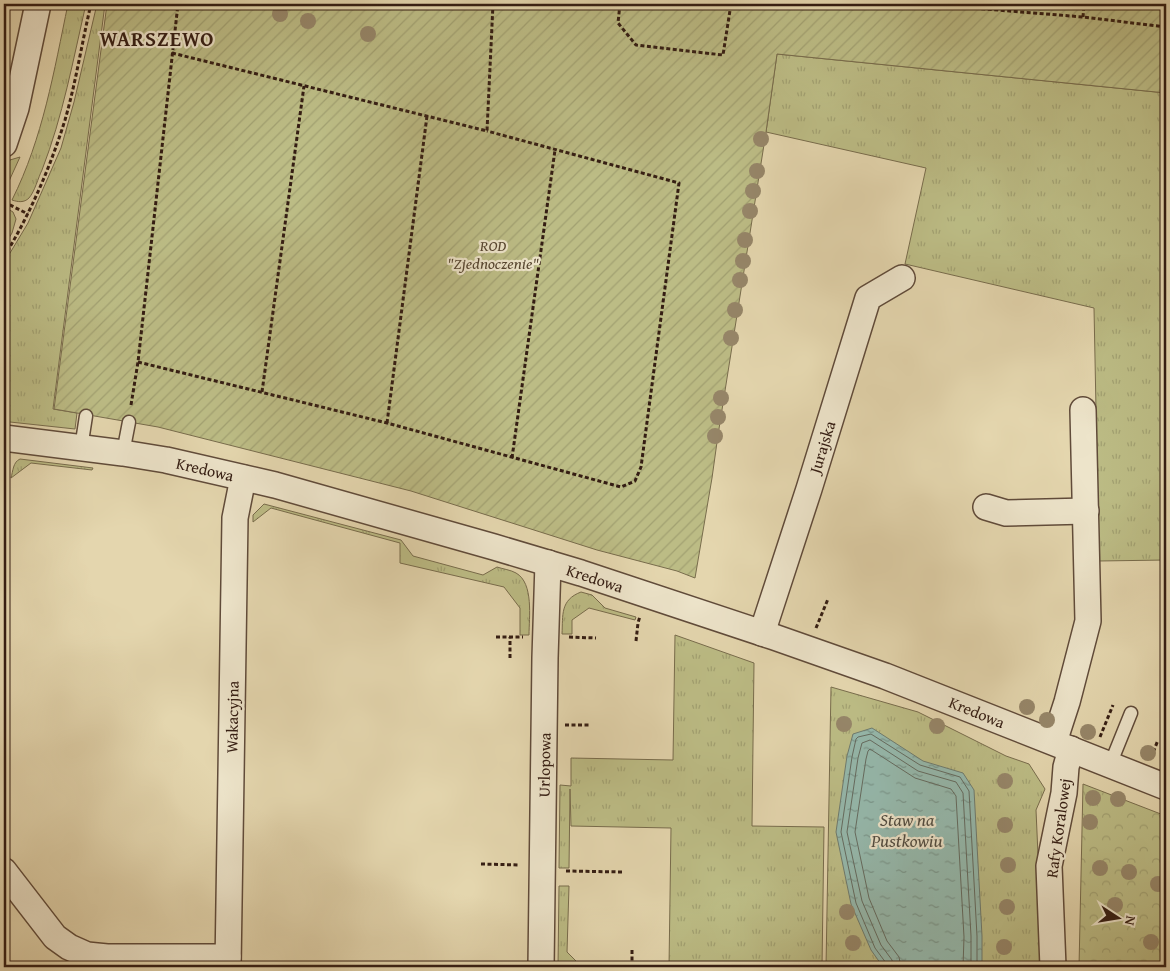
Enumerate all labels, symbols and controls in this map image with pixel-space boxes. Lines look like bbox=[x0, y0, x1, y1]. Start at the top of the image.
district label: WARSZEWO bbox=[99, 23, 215, 54]
park label: ROD "Zjednoczenie" bbox=[447, 233, 539, 275]
street label: Jurajska bbox=[802, 417, 842, 478]
street label: Kredowa bbox=[174, 451, 237, 487]
street label: Kredowa bbox=[563, 558, 627, 599]
street label: Wakacyjna bbox=[219, 680, 245, 753]
street label: Kredowa bbox=[945, 690, 1009, 734]
street label: Urlopowa bbox=[531, 732, 557, 798]
street label: Rafy Koralowej bbox=[1039, 777, 1077, 879]
water label: Staw na Pustkowiu bbox=[870, 806, 943, 854]
north arrow bbox=[1092, 894, 1142, 944]
text: N bbox=[1120, 914, 1141, 928]

